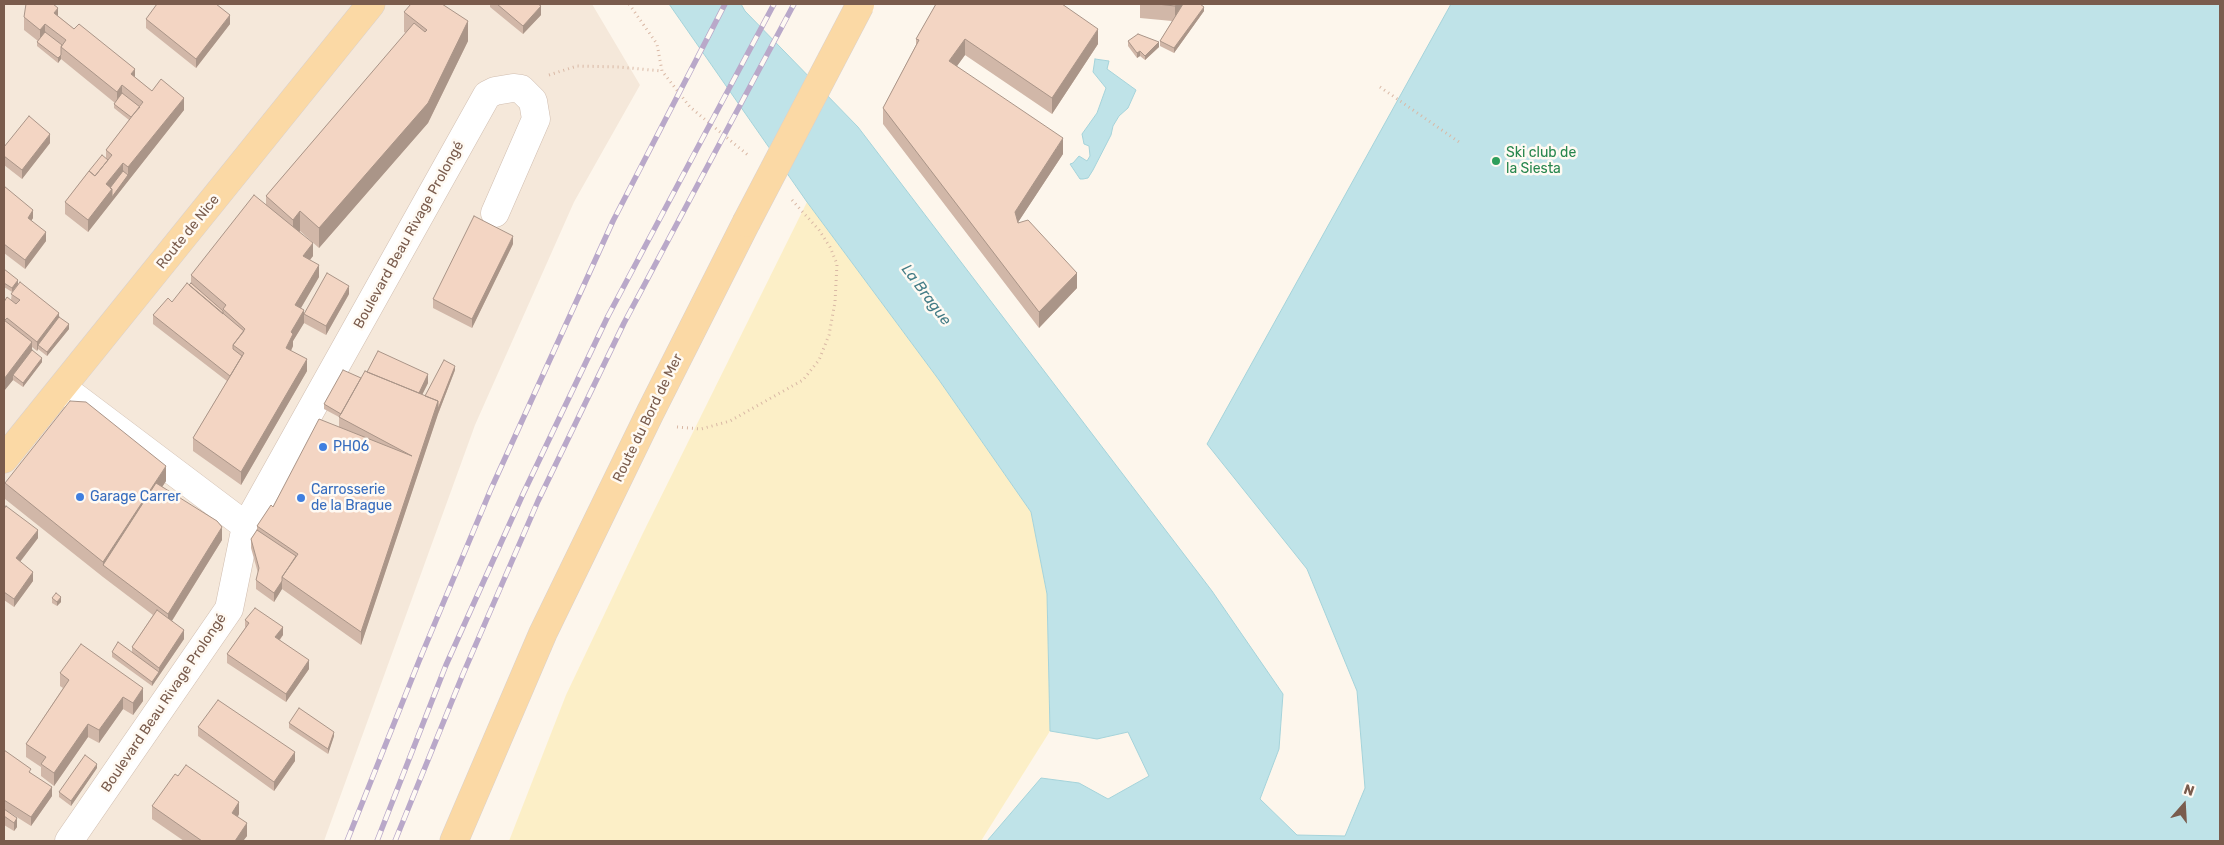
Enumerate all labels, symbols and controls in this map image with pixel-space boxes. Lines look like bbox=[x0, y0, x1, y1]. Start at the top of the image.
street label: Boulevard Beau Rivage Prolongé bbox=[350, 138, 468, 332]
place label: Ski club de la Siesta bbox=[1506, 145, 1576, 178]
marker: Ski club de la Siesta bbox=[1490, 155, 1502, 167]
street label: Route de Nice bbox=[153, 192, 223, 272]
water label: La Brague bbox=[897, 261, 955, 329]
street label: Route du Bord de Mer bbox=[610, 351, 686, 485]
place label: PH06 bbox=[333, 439, 369, 455]
marker: PH06 bbox=[317, 441, 329, 453]
place label: Carrosserie de la Brague bbox=[311, 482, 392, 514]
place label: Garage Carrer bbox=[90, 489, 181, 505]
marker: Garage Carrer bbox=[74, 491, 86, 503]
marker: Carrosserie de la Brague bbox=[295, 492, 307, 504]
street label: Boulevard Beau Rivage Prolongé bbox=[98, 611, 230, 795]
north arrow bbox=[2159, 780, 2209, 830]
text: N bbox=[2182, 781, 2197, 800]

